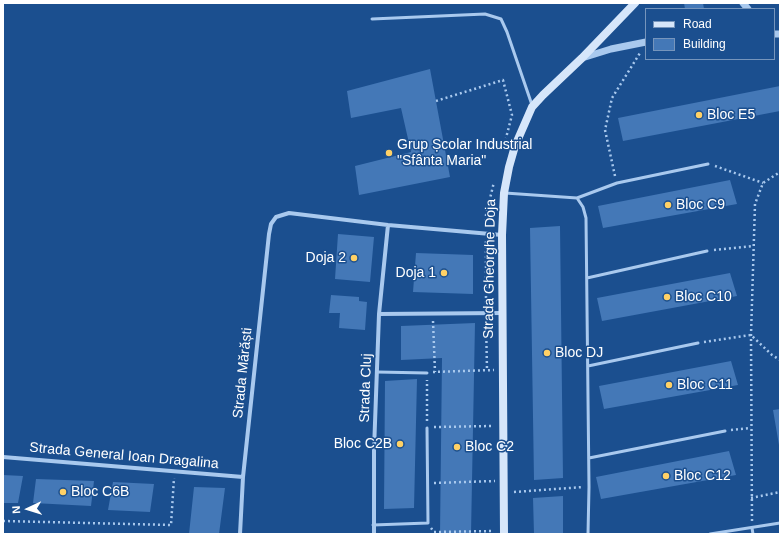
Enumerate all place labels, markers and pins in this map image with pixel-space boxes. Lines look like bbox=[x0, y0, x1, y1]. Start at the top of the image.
place label: Bloc E5 bbox=[707, 107, 755, 123]
marker: Bloc E5 bbox=[694, 110, 704, 120]
place label: Grup Școlar Industrial "Sfânta Maria" bbox=[397, 137, 532, 170]
marker: Grup Școlar Industrial "Sfânta Maria" bbox=[384, 148, 394, 158]
place label: Bloc C9 bbox=[676, 197, 725, 213]
marker: Bloc C9 bbox=[663, 200, 673, 210]
place label: Doja 2 bbox=[306, 250, 346, 266]
marker: Doja 2 bbox=[349, 253, 359, 263]
place label: Doja 1 bbox=[396, 265, 436, 281]
marker: Doja 1 bbox=[439, 268, 449, 278]
place label: Bloc C10 bbox=[675, 289, 732, 305]
marker: Bloc C10 bbox=[662, 292, 672, 302]
place label: Bloc DJ bbox=[555, 345, 603, 361]
marker: Bloc DJ bbox=[542, 348, 552, 358]
place label: Bloc C11 bbox=[677, 377, 733, 393]
marker: Bloc C11 bbox=[664, 380, 674, 390]
place label: Bloc C2B bbox=[334, 436, 392, 452]
marker: Bloc C2B bbox=[395, 439, 405, 449]
place label: Bloc C2 bbox=[465, 439, 514, 455]
marker: Bloc C2 bbox=[452, 442, 462, 452]
place label: Bloc C12 bbox=[674, 468, 731, 484]
marker: Bloc C12 bbox=[661, 471, 671, 481]
place label: Bloc C6B bbox=[71, 484, 129, 500]
marker: Bloc C6B bbox=[58, 487, 68, 497]

